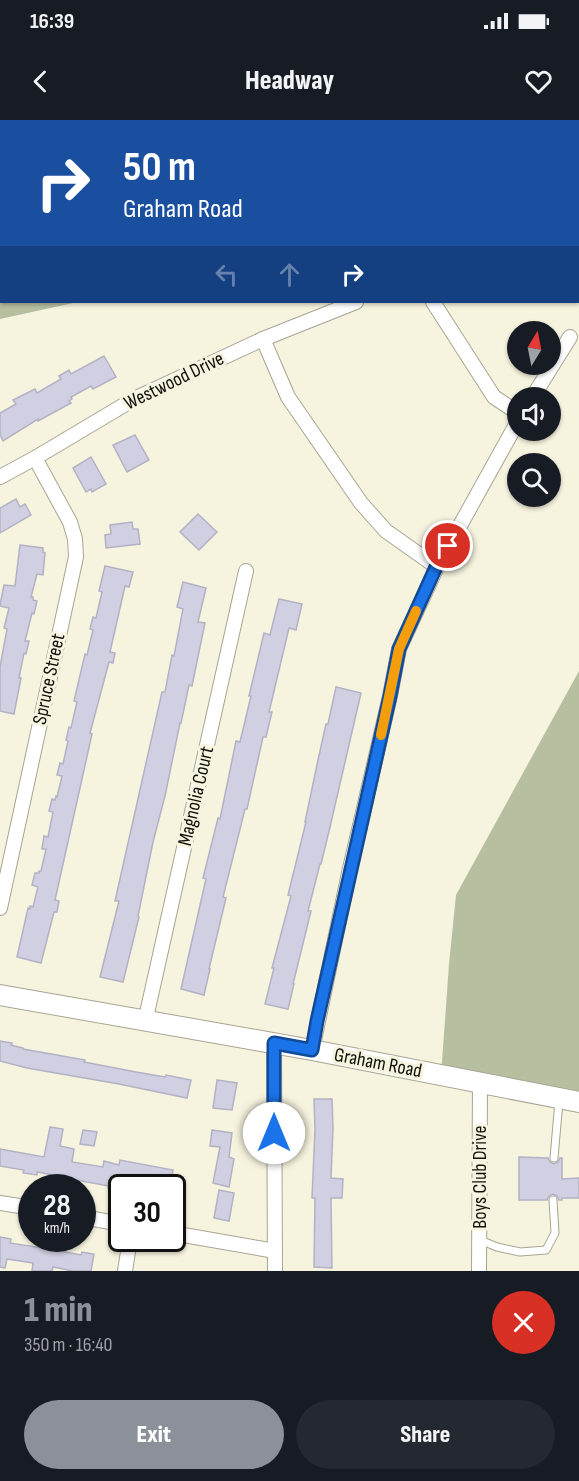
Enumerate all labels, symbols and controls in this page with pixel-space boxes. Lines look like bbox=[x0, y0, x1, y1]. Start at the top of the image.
text: 16:39 bbox=[30, 8, 74, 35]
icon: back bbox=[24, 65, 57, 98]
text: Headway bbox=[245, 65, 334, 97]
icon: heart bbox=[522, 65, 555, 98]
text: 50 m bbox=[123, 142, 196, 193]
icon: right bbox=[24, 144, 102, 222]
text: Graham Road bbox=[123, 193, 243, 225]
icon: left bbox=[210, 258, 243, 291]
icon: ahead bbox=[273, 258, 306, 291]
icon: right bbox=[336, 258, 369, 291]
north arrow bbox=[507, 321, 561, 375]
map controls bbox=[507, 321, 561, 507]
street label: Westwood Drive bbox=[120, 346, 228, 416]
button: sound bbox=[507, 387, 561, 441]
button: search bbox=[507, 453, 561, 507]
pin bbox=[422, 520, 473, 571]
icon: arrive bbox=[431, 529, 464, 562]
street label: Spruce Street bbox=[28, 631, 70, 727]
street label: Magnolia Court bbox=[173, 744, 219, 848]
street label: Graham Road bbox=[332, 1043, 424, 1083]
position arrow bbox=[242, 1101, 306, 1165]
street label: Boys Club Drive bbox=[468, 1125, 492, 1229]
speed limit sign: 30 bbox=[108, 1174, 186, 1252]
text: 28 bbox=[43, 1188, 71, 1224]
text: km/h bbox=[44, 1219, 70, 1238]
text: 1 min bbox=[24, 1289, 92, 1332]
button: close bbox=[492, 1291, 555, 1354]
text: 350 m · 16:40 bbox=[24, 1333, 113, 1357]
button: Exit bbox=[24, 1400, 284, 1469]
button: Share bbox=[296, 1400, 555, 1469]

